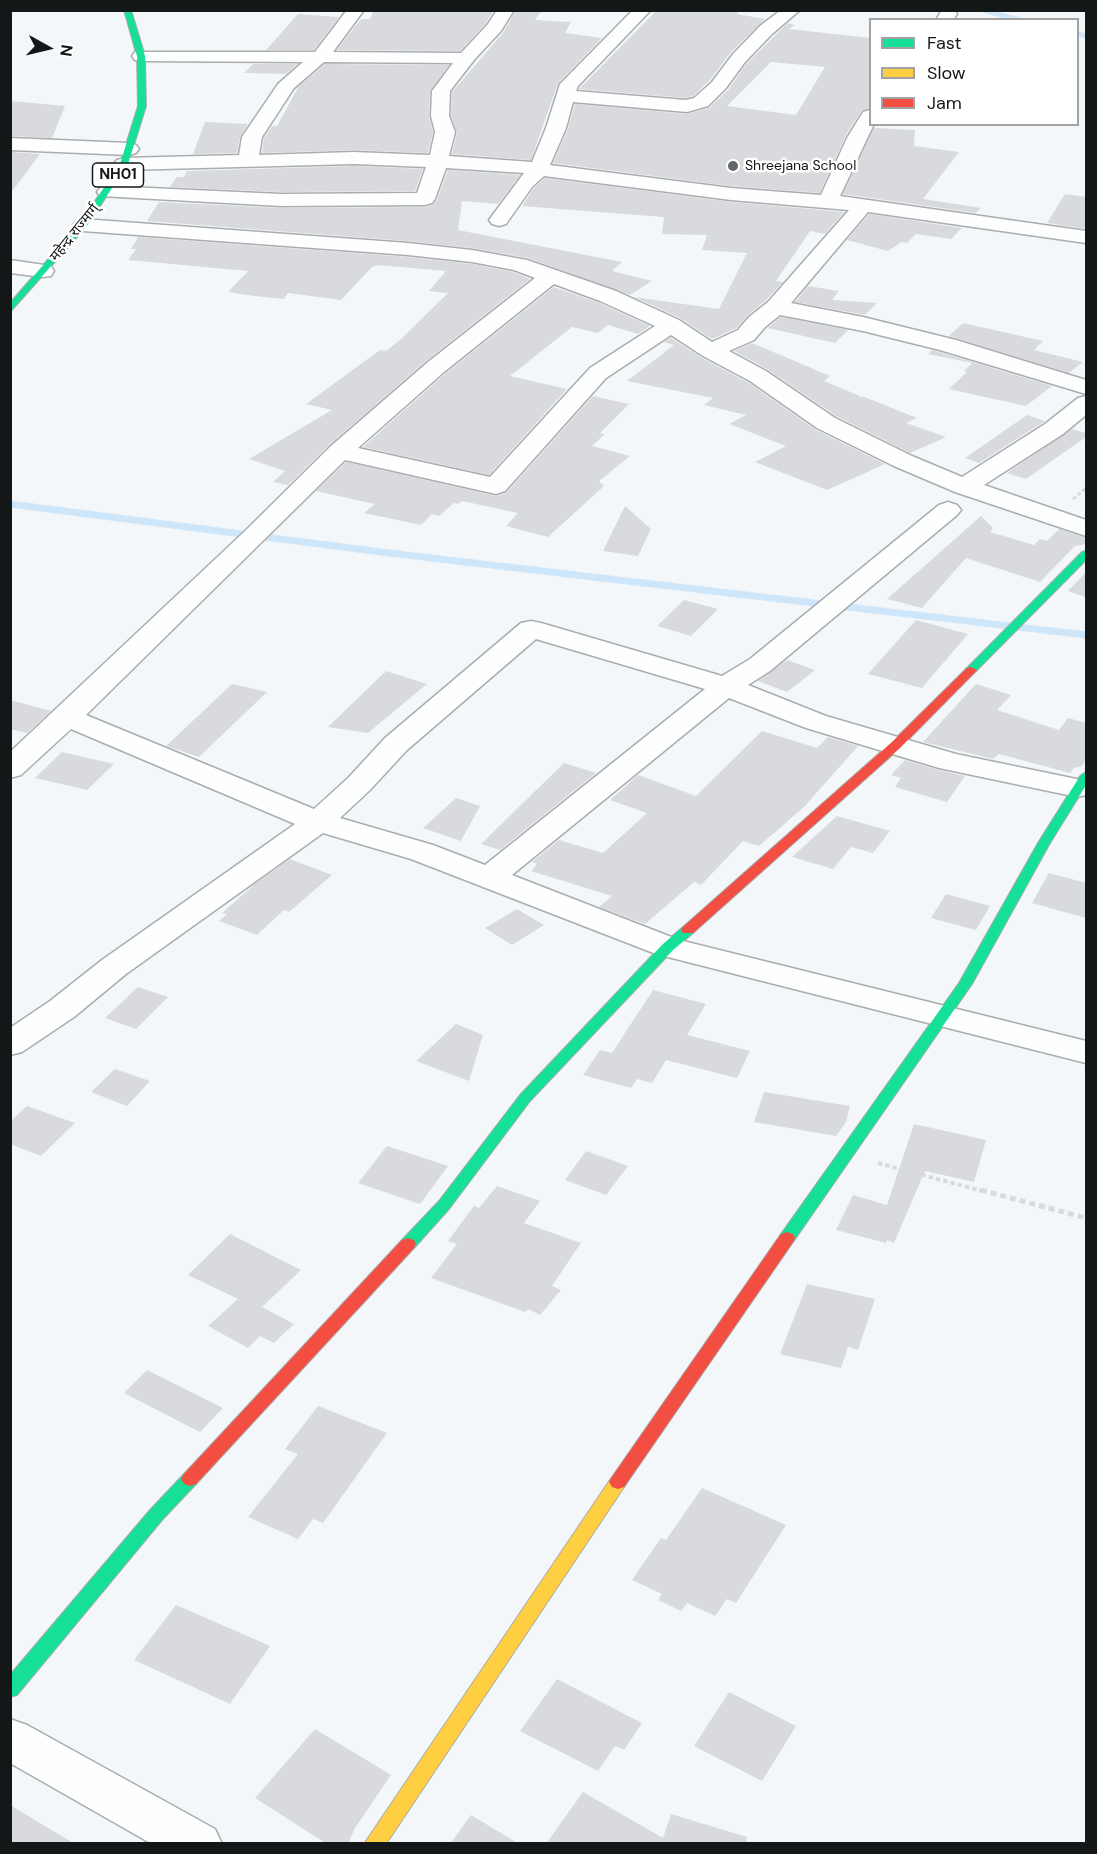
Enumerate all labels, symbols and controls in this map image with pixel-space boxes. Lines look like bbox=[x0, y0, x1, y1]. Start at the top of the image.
north arrow bbox=[18, 18, 78, 78]
legend bbox=[869, 18, 1079, 126]
text: Fast bbox=[927, 31, 962, 55]
text: N bbox=[55, 43, 78, 58]
text: Slow bbox=[927, 61, 966, 85]
text: Jam bbox=[927, 91, 962, 115]
place label: Shreejana School bbox=[745, 158, 856, 174]
marker: Shreejana School bbox=[726, 159, 740, 173]
road number: NH01 bbox=[92, 163, 144, 187]
street label: महेन्द्र राज्मार्ग् bbox=[47, 201, 103, 265]

